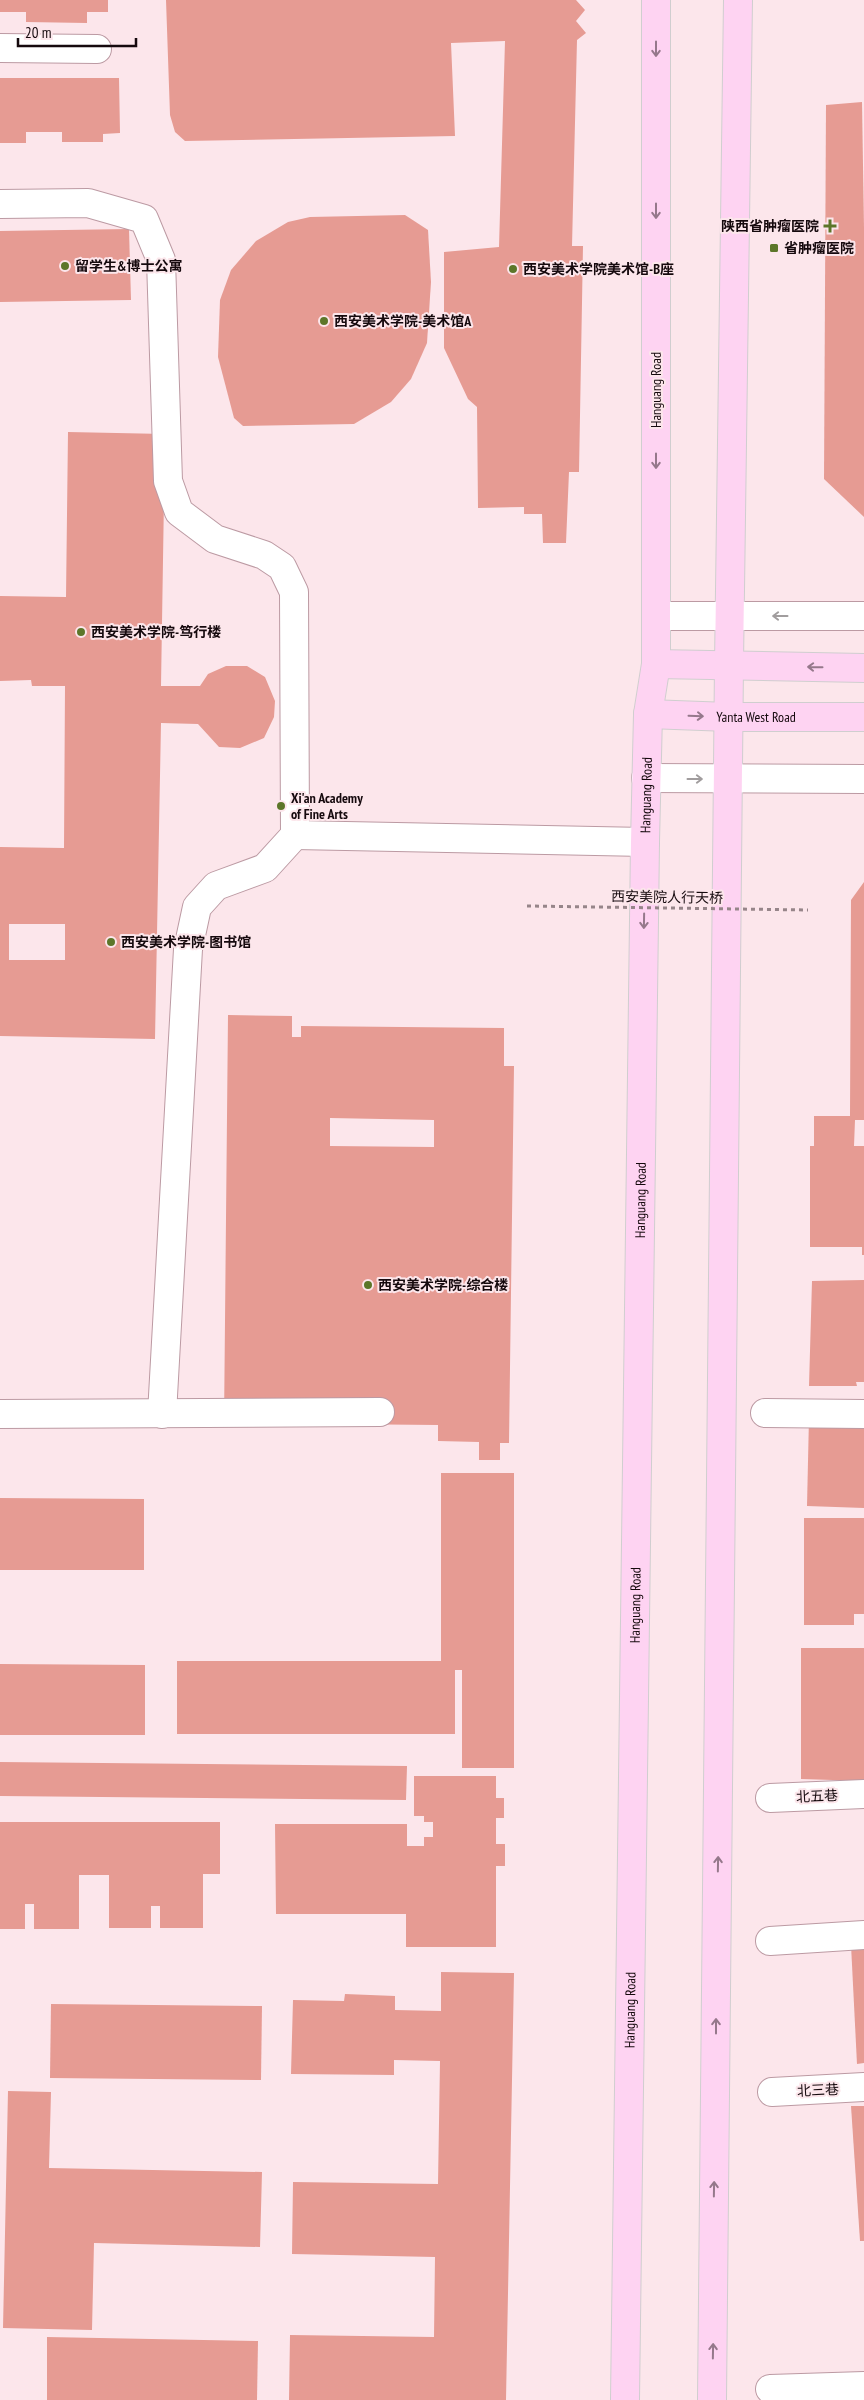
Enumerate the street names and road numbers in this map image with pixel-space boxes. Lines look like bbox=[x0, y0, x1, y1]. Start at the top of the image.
street label: Hanguang Road bbox=[647, 352, 665, 428]
street label: Yanta West Road bbox=[716, 708, 796, 726]
street label: Hanguang Road bbox=[636, 757, 656, 833]
street label: 西安美院人行天桥 bbox=[611, 887, 723, 907]
street label: Hanguang Road bbox=[631, 1162, 650, 1238]
street label: Hanguang Road bbox=[626, 1567, 645, 1643]
street label: 北五巷 bbox=[796, 1786, 838, 1806]
street label: Hanguang Road bbox=[621, 1972, 639, 2048]
street label: 北三巷 bbox=[797, 2080, 839, 2100]

